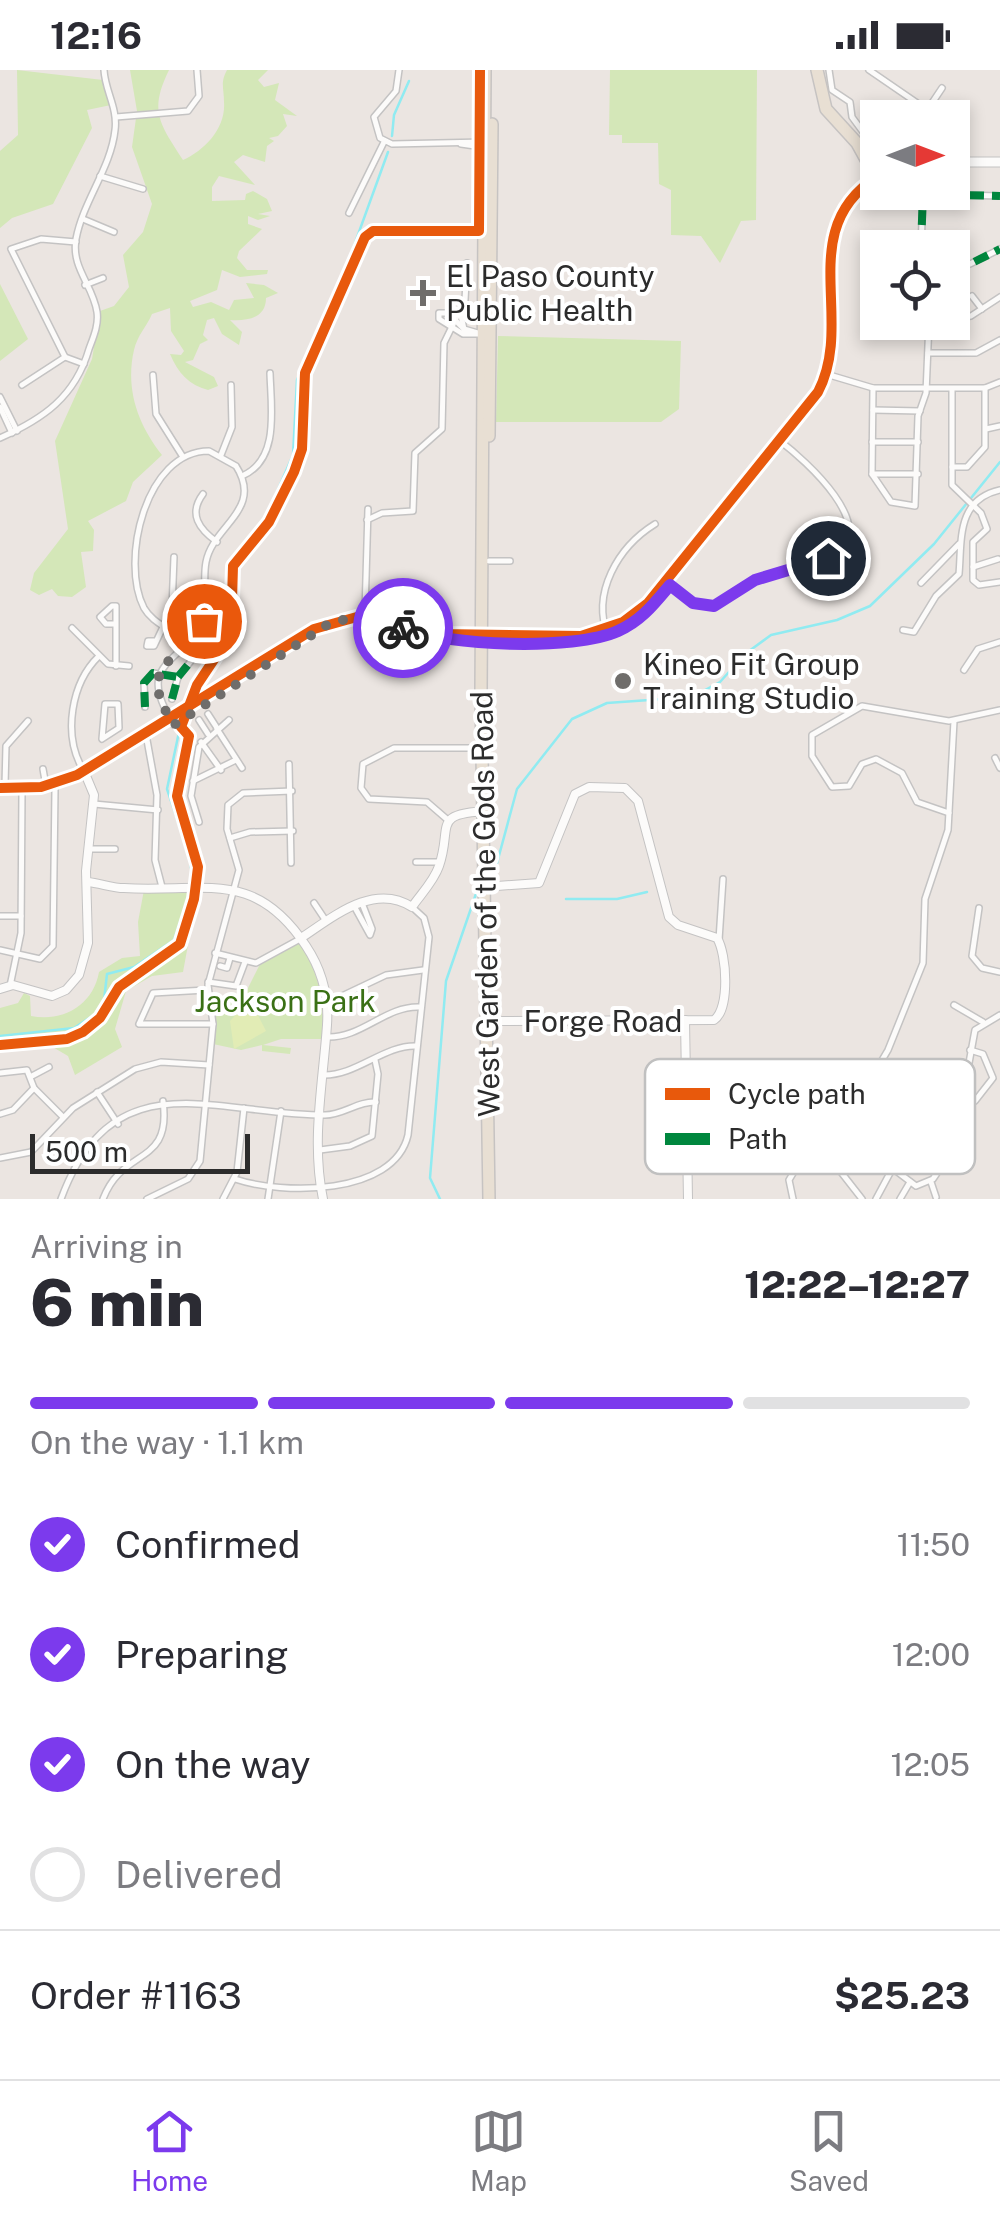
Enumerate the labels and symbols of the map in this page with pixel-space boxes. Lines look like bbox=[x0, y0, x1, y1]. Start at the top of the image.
north arrow bbox=[860, 100, 970, 210]
place label: El Paso County Public Health bbox=[446, 258, 655, 328]
marker: El Paso County Public Health bbox=[410, 280, 436, 306]
pin bbox=[786, 516, 871, 601]
courier bbox=[353, 578, 453, 678]
pin bbox=[162, 579, 247, 664]
place label: Kineo Fit Group Training Studio bbox=[643, 646, 860, 716]
marker: Kineo Fit Group Training Studio bbox=[612, 670, 634, 692]
street label: West Garden of the Gods Road bbox=[463, 691, 507, 1117]
park label: Jackson Park bbox=[194, 983, 376, 1019]
street label: Forge Road bbox=[524, 1003, 682, 1039]
legend bbox=[645, 1059, 975, 1174]
text: Cycle path bbox=[728, 1077, 866, 1110]
text: Path bbox=[728, 1122, 787, 1155]
scale bar bbox=[30, 1129, 250, 1174]

